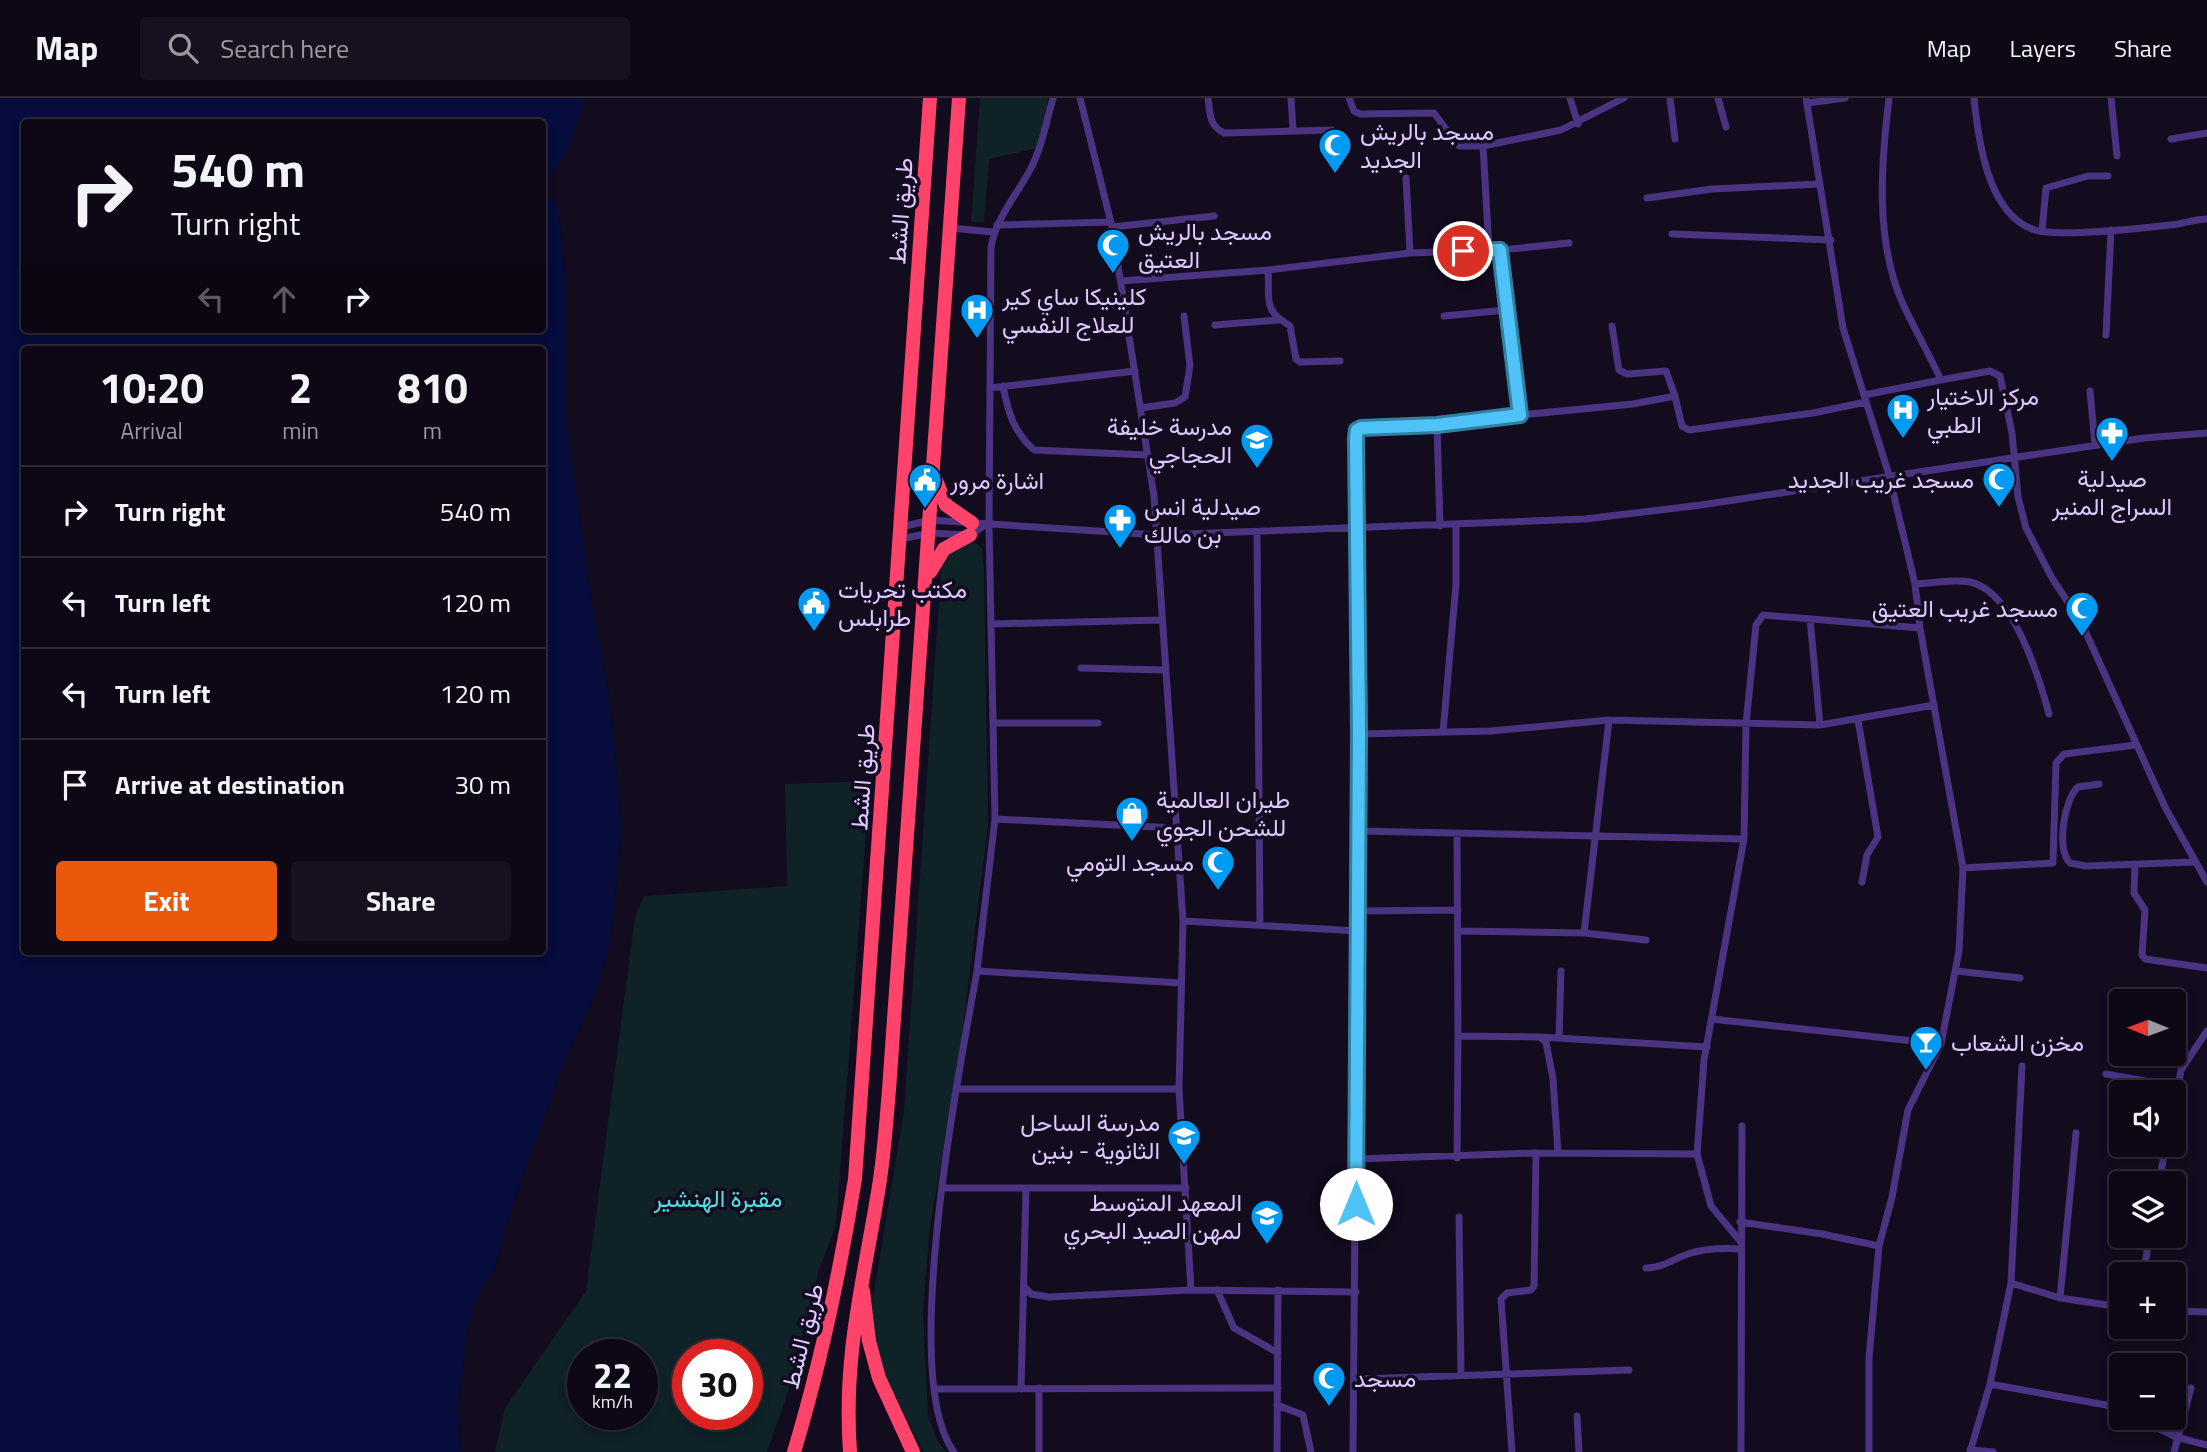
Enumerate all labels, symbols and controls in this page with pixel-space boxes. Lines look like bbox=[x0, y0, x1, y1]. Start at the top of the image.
search box bbox=[140, 17, 630, 80]
text: Map bbox=[35, 23, 98, 73]
icon: search bbox=[164, 29, 202, 67]
text: Search here bbox=[220, 29, 349, 68]
text: Map bbox=[1927, 30, 1972, 66]
text: Layers bbox=[2010, 30, 2076, 66]
text: Share bbox=[2114, 30, 2172, 66]
place label: مسجد بالريش الجديد bbox=[1360, 113, 1494, 177]
mosque icon: مسجد بالريش الجديد bbox=[1316, 126, 1354, 175]
text: 540 m bbox=[171, 131, 305, 206]
icon: right bbox=[56, 147, 147, 238]
street label: طريق الشط bbox=[878, 156, 922, 266]
text: Turn right bbox=[171, 199, 300, 247]
place label: مسجد بالريش العتيق bbox=[1138, 213, 1272, 277]
pin bbox=[1433, 221, 1493, 281]
mosque icon: مسجد بالريش العتيق bbox=[1094, 226, 1132, 275]
icon: arrive bbox=[1444, 232, 1482, 270]
place label: كلينيكا ساي كير للعلاج النفسي bbox=[1001, 278, 1146, 344]
icon: left bbox=[192, 280, 230, 318]
icon: ahead bbox=[265, 280, 303, 318]
icon: right bbox=[338, 280, 376, 318]
hospital icon: كلينيكا ساي كير للعلاج النفسي bbox=[958, 291, 996, 340]
text: 10:20 bbox=[99, 355, 204, 419]
text: 2 bbox=[289, 355, 312, 419]
text: 810 bbox=[397, 355, 468, 419]
place label: مركز الاختيار الطبي bbox=[1926, 378, 2039, 444]
hospital icon: مركز الاختيار الطبي bbox=[1884, 391, 1922, 440]
place label: مدرسة خليفة الحجاجي bbox=[1107, 408, 1232, 474]
text: Arrival bbox=[120, 413, 183, 448]
text: min bbox=[282, 413, 319, 448]
text: m bbox=[423, 413, 442, 448]
pharmacy icon: صيدلية السراج المنير bbox=[2093, 414, 2131, 463]
school or university icon: مدرسة خليفة الحجاجي bbox=[1238, 421, 1276, 470]
mosque icon: مسجد غريب الجديد bbox=[1980, 460, 2018, 509]
place label: صيدلية السراج المنير bbox=[2051, 460, 2172, 524]
public building icon: اشارة مرور bbox=[906, 461, 944, 510]
place label: مسجد غريب الجديد bbox=[1788, 461, 1974, 497]
place label: اشارة مرور bbox=[949, 462, 1044, 498]
place label: صيدلية انس بن مالك bbox=[1144, 488, 1261, 552]
text: Turn right bbox=[115, 492, 226, 531]
text: 540 m bbox=[440, 492, 511, 531]
icon: right bbox=[56, 493, 94, 531]
pharmacy icon: صيدلية انس بن مالك bbox=[1101, 501, 1139, 550]
place label: مكتب تحريات طرابلس bbox=[838, 571, 967, 635]
text: Turn left bbox=[115, 583, 210, 622]
text: 120 m bbox=[440, 583, 511, 622]
icon: left bbox=[56, 584, 94, 622]
public building icon: مكتب تحريات طرابلس bbox=[795, 584, 833, 633]
mosque icon: مسجد غريب العتيق bbox=[2063, 589, 2101, 638]
place label: مسجد غريب العتيق bbox=[1872, 590, 2058, 626]
text: Turn left bbox=[115, 674, 210, 713]
text: 120 m bbox=[440, 674, 511, 713]
icon: left bbox=[56, 675, 94, 713]
street label: طريق الشط bbox=[840, 722, 884, 832]
text: Arrive at destination bbox=[115, 765, 345, 804]
text: 30 m bbox=[454, 765, 511, 804]
icon: arrive bbox=[56, 766, 94, 804]
place label: طيران العالمية للشحن الجوي bbox=[1156, 781, 1290, 847]
shop icon: طيران العالمية للشحن الجوي bbox=[1113, 794, 1151, 843]
mosque icon: مسجد التومي bbox=[1199, 843, 1237, 892]
place label: مسجد التومي bbox=[1066, 844, 1194, 882]
button: Exit bbox=[56, 861, 277, 941]
button: Share bbox=[291, 861, 511, 941]
north arrow bbox=[2109, 989, 2186, 1066]
map controls bbox=[2109, 989, 2186, 1430]
bar icon: مخزن الشعاب bbox=[1907, 1023, 1945, 1072]
place label: مخزن الشعاب bbox=[1951, 1024, 2084, 1060]
button: sound bbox=[2109, 1080, 2186, 1157]
place label: مدرسة الساحل الثانوية - بنين bbox=[1020, 1104, 1160, 1168]
school or university icon: مدرسة الساحل الثانوية - بنين bbox=[1165, 1117, 1203, 1166]
position arrow bbox=[1319, 1167, 1393, 1241]
button: layers bbox=[2109, 1171, 2186, 1248]
park label: مقبرة الهنشير bbox=[653, 1180, 782, 1216]
place label: المعهد المتوسط لمهن الصيد البحري bbox=[1064, 1184, 1242, 1250]
school or university icon: المعهد المتوسط لمهن الصيد البحري bbox=[1248, 1197, 1286, 1246]
button: + bbox=[2109, 1262, 2186, 1339]
street label: طريق الشط bbox=[772, 1280, 832, 1392]
speed limit sign: 30 bbox=[672, 1339, 763, 1430]
text: 22 bbox=[593, 1348, 632, 1402]
button: − bbox=[2109, 1353, 2186, 1430]
mosque icon: مسجد bbox=[1310, 1359, 1348, 1408]
place label: مسجد bbox=[1354, 1360, 1416, 1396]
text: km/h bbox=[592, 1388, 633, 1415]

